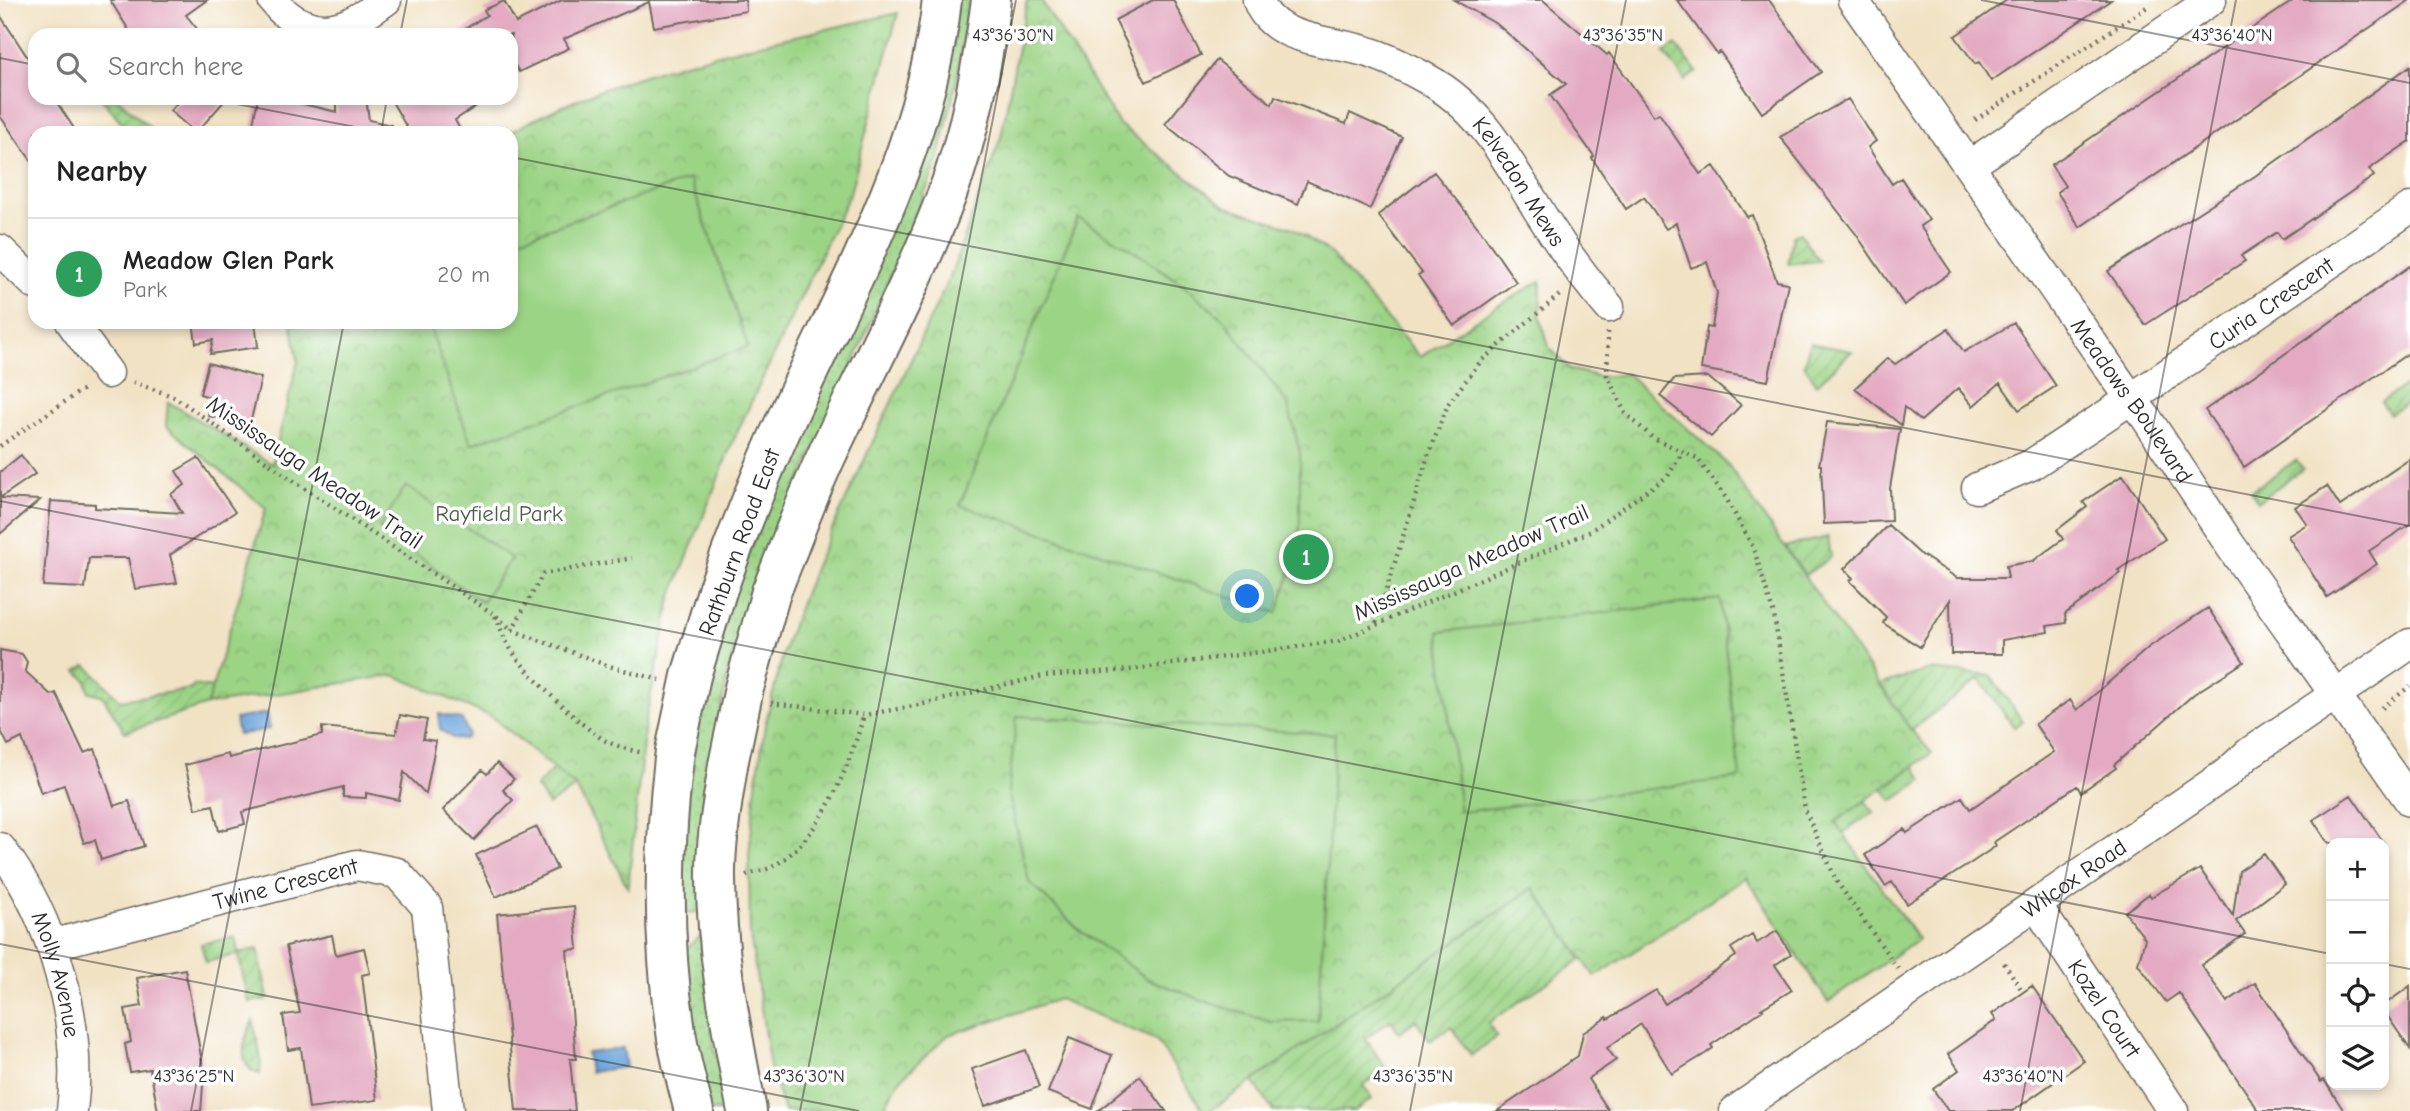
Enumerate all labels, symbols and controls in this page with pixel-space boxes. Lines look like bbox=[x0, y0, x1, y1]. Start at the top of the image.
text: 43°36'30"N bbox=[972, 25, 1054, 46]
text: 43°36'35"N bbox=[1583, 25, 1663, 46]
text: 43°36'40"N bbox=[2191, 25, 2273, 46]
search box bbox=[28, 28, 518, 105]
icon: search bbox=[52, 48, 90, 86]
text: Search here bbox=[108, 52, 243, 82]
street label: Kelvedon Mews bbox=[1467, 111, 1571, 251]
text: Nearby bbox=[56, 154, 147, 189]
text: Meadow Glen Park bbox=[123, 246, 334, 276]
street label: Curia Crescent bbox=[2203, 251, 2340, 356]
text: 1 bbox=[74, 261, 84, 288]
text: 20 m bbox=[437, 261, 490, 288]
text: Park bbox=[123, 276, 167, 303]
street label: Meadows Boulevard bbox=[2065, 313, 2198, 488]
street label: Mississauga Meadow Trail bbox=[202, 390, 428, 555]
street label: Rathburn Road East bbox=[693, 444, 786, 639]
street label: Mississauga Meadow Trail bbox=[1350, 498, 1593, 627]
park label: Rayfield Park bbox=[435, 500, 563, 527]
pin: 1 bbox=[1283, 531, 1329, 583]
your location bbox=[1230, 579, 1264, 613]
street label: Wilcox Road bbox=[2016, 833, 2132, 924]
map controls bbox=[2326, 838, 2389, 1090]
button: + bbox=[2326, 838, 2389, 901]
street label: Twine Crescent bbox=[210, 852, 362, 916]
button: − bbox=[2326, 901, 2389, 964]
street label: Molly Avenue bbox=[25, 907, 85, 1039]
street label: Kozel Court bbox=[2062, 954, 2147, 1064]
button: locate bbox=[2326, 964, 2389, 1027]
button: layers bbox=[2326, 1027, 2389, 1090]
text: 43°36'25"N bbox=[154, 1066, 234, 1087]
text: 43°36'30"N bbox=[763, 1066, 845, 1087]
text: 43°36'35"N bbox=[1373, 1066, 1453, 1087]
text: 43°36'40"N bbox=[1982, 1066, 2064, 1087]

